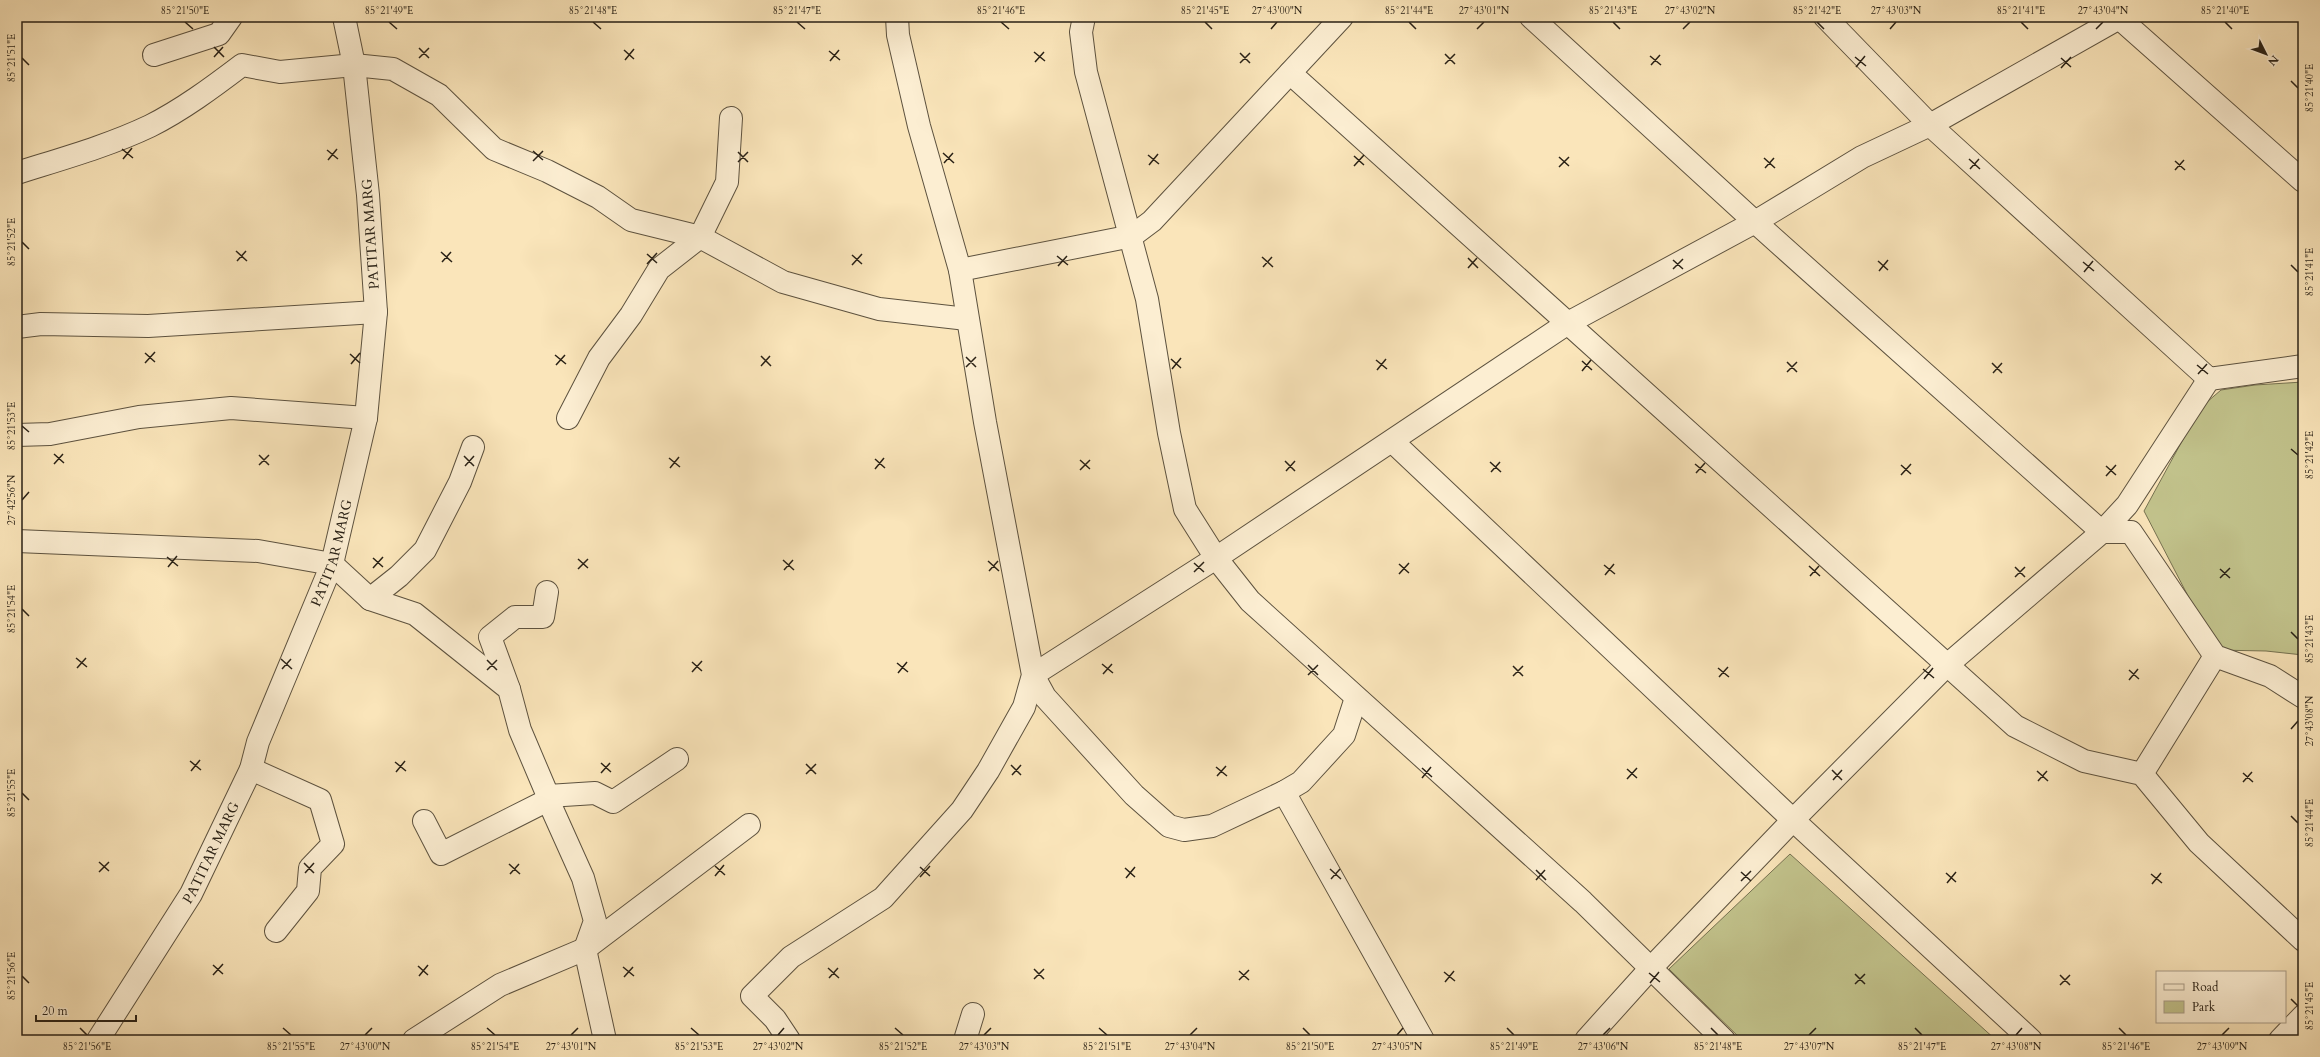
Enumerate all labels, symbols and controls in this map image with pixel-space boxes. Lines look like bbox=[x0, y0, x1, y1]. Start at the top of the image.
text: 85°21'50"E bbox=[161, 4, 209, 18]
text: 85°21'49"E bbox=[365, 4, 413, 18]
text: 85°21'48"E bbox=[569, 4, 617, 18]
text: 85°21'47"E bbox=[773, 4, 821, 18]
text: 85°21'46"E bbox=[977, 4, 1025, 18]
text: 85°21'45"E bbox=[1181, 4, 1229, 18]
text: 27°43'00"N bbox=[1252, 4, 1303, 18]
text: 85°21'44"E bbox=[1385, 4, 1433, 18]
text: 27°43'01"N bbox=[1459, 4, 1510, 18]
text: 85°21'43"E bbox=[1589, 4, 1637, 18]
text: 27°43'02"N bbox=[1665, 4, 1716, 18]
text: 85°21'42"E bbox=[1793, 4, 1841, 18]
text: 27°43'03"N bbox=[1871, 4, 1922, 18]
text: 85°21'41"E bbox=[1997, 4, 2045, 18]
text: 27°43'04"N bbox=[2078, 4, 2129, 18]
text: 85°21'40"E bbox=[2201, 4, 2249, 18]
text: 85°21'51"E bbox=[5, 34, 19, 82]
north arrow bbox=[2246, 34, 2286, 74]
text: N bbox=[2264, 52, 2282, 69]
text: 85°21'40"E bbox=[2303, 64, 2317, 112]
street label: PATITAR MARG bbox=[357, 178, 384, 290]
text: 85°21'52"E bbox=[5, 218, 19, 266]
text: 85°21'41"E bbox=[2303, 248, 2317, 296]
text: 85°21'53"E bbox=[5, 402, 19, 450]
text: 85°21'42"E bbox=[2303, 431, 2317, 479]
text: 27°42'56"N bbox=[5, 474, 19, 525]
street label: PATITAR MARG bbox=[306, 498, 357, 609]
text: 85°21'54"E bbox=[5, 585, 19, 633]
text: 85°21'43"E bbox=[2303, 615, 2317, 663]
text: 27°43'08"N bbox=[2303, 695, 2317, 746]
text: 85°21'55"E bbox=[5, 769, 19, 817]
street label: PATITAR MARG bbox=[178, 799, 244, 907]
text: 85°21'44"E bbox=[2303, 799, 2317, 847]
text: 85°21'56"E bbox=[5, 952, 19, 1000]
legend bbox=[2156, 971, 2286, 1023]
text: Road bbox=[2192, 979, 2219, 995]
text: 85°21'45"E bbox=[2303, 982, 2317, 1030]
scale bar bbox=[36, 997, 136, 1023]
text: Park bbox=[2192, 999, 2216, 1015]
text: 20 m bbox=[42, 1003, 69, 1019]
text: 85°21'56"E bbox=[63, 1040, 111, 1054]
text: 85°21'55"E bbox=[267, 1040, 315, 1054]
text: 27°43'00"N bbox=[340, 1040, 391, 1054]
text: 85°21'54"E bbox=[471, 1040, 519, 1054]
text: 27°43'01"N bbox=[546, 1040, 597, 1054]
text: 85°21'53"E bbox=[675, 1040, 723, 1054]
text: 27°43'02"N bbox=[753, 1040, 804, 1054]
text: 85°21'52"E bbox=[879, 1040, 927, 1054]
text: 27°43'03"N bbox=[959, 1040, 1010, 1054]
text: 85°21'51"E bbox=[1083, 1040, 1131, 1054]
text: 27°43'04"N bbox=[1165, 1040, 1216, 1054]
text: 85°21'50"E bbox=[1286, 1040, 1334, 1054]
text: 27°43'05"N bbox=[1372, 1040, 1423, 1054]
text: 85°21'49"E bbox=[1490, 1040, 1538, 1054]
text: 27°43'06"N bbox=[1578, 1040, 1629, 1054]
text: 85°21'48"E bbox=[1694, 1040, 1742, 1054]
text: 27°43'07"N bbox=[1784, 1040, 1835, 1054]
text: 85°21'47"E bbox=[1898, 1040, 1946, 1054]
text: 27°43'08"N bbox=[1991, 1040, 2042, 1054]
text: 85°21'46"E bbox=[2102, 1040, 2150, 1054]
text: 27°43'09"N bbox=[2197, 1040, 2248, 1054]

